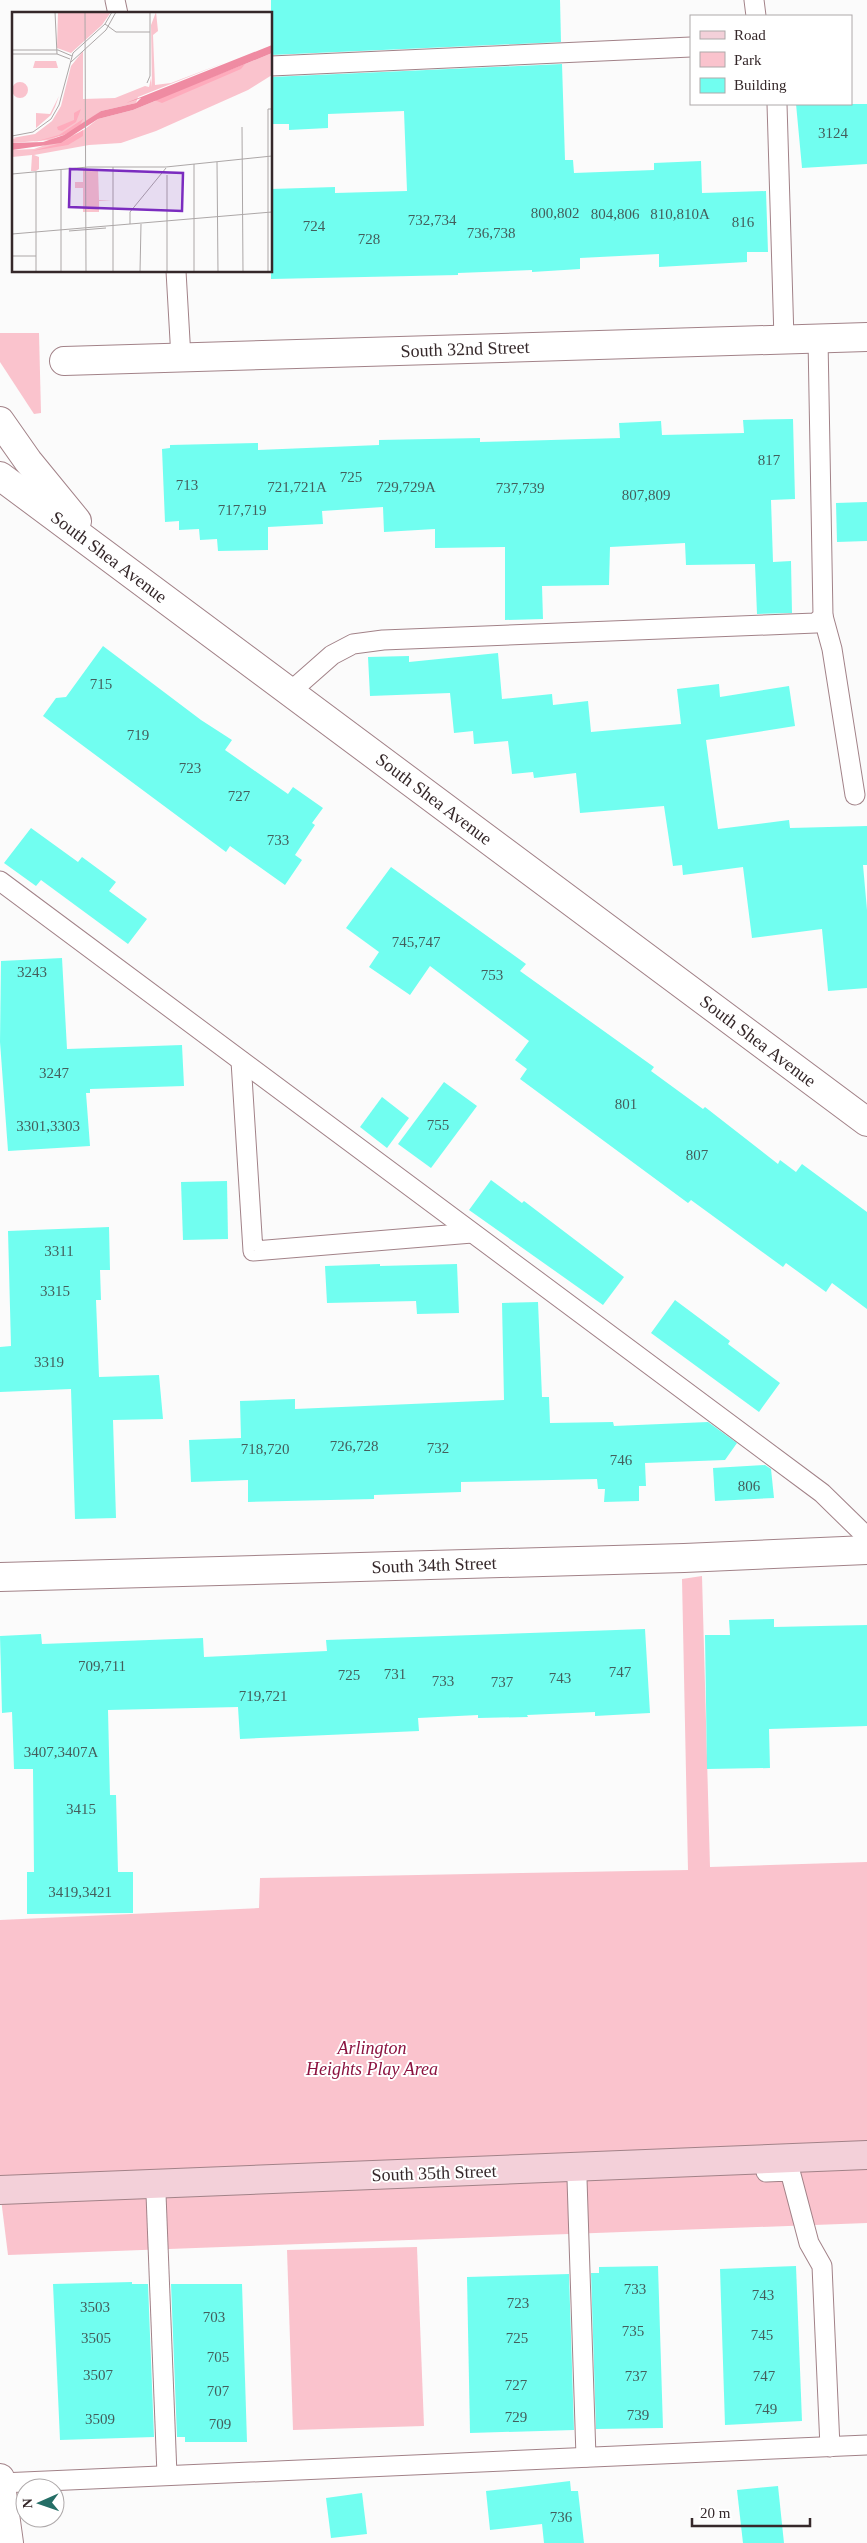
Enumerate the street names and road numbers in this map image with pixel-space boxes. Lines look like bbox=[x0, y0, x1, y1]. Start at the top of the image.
street label: South 32nd Street bbox=[400, 337, 530, 361]
street label: South Shea Avenue bbox=[47, 507, 171, 607]
street label: South Shea Avenue bbox=[372, 749, 496, 849]
street label: South Shea Avenue bbox=[696, 991, 820, 1091]
street label: South 34th Street bbox=[371, 1553, 497, 1577]
street label: South 35th Street bbox=[371, 2161, 497, 2185]

